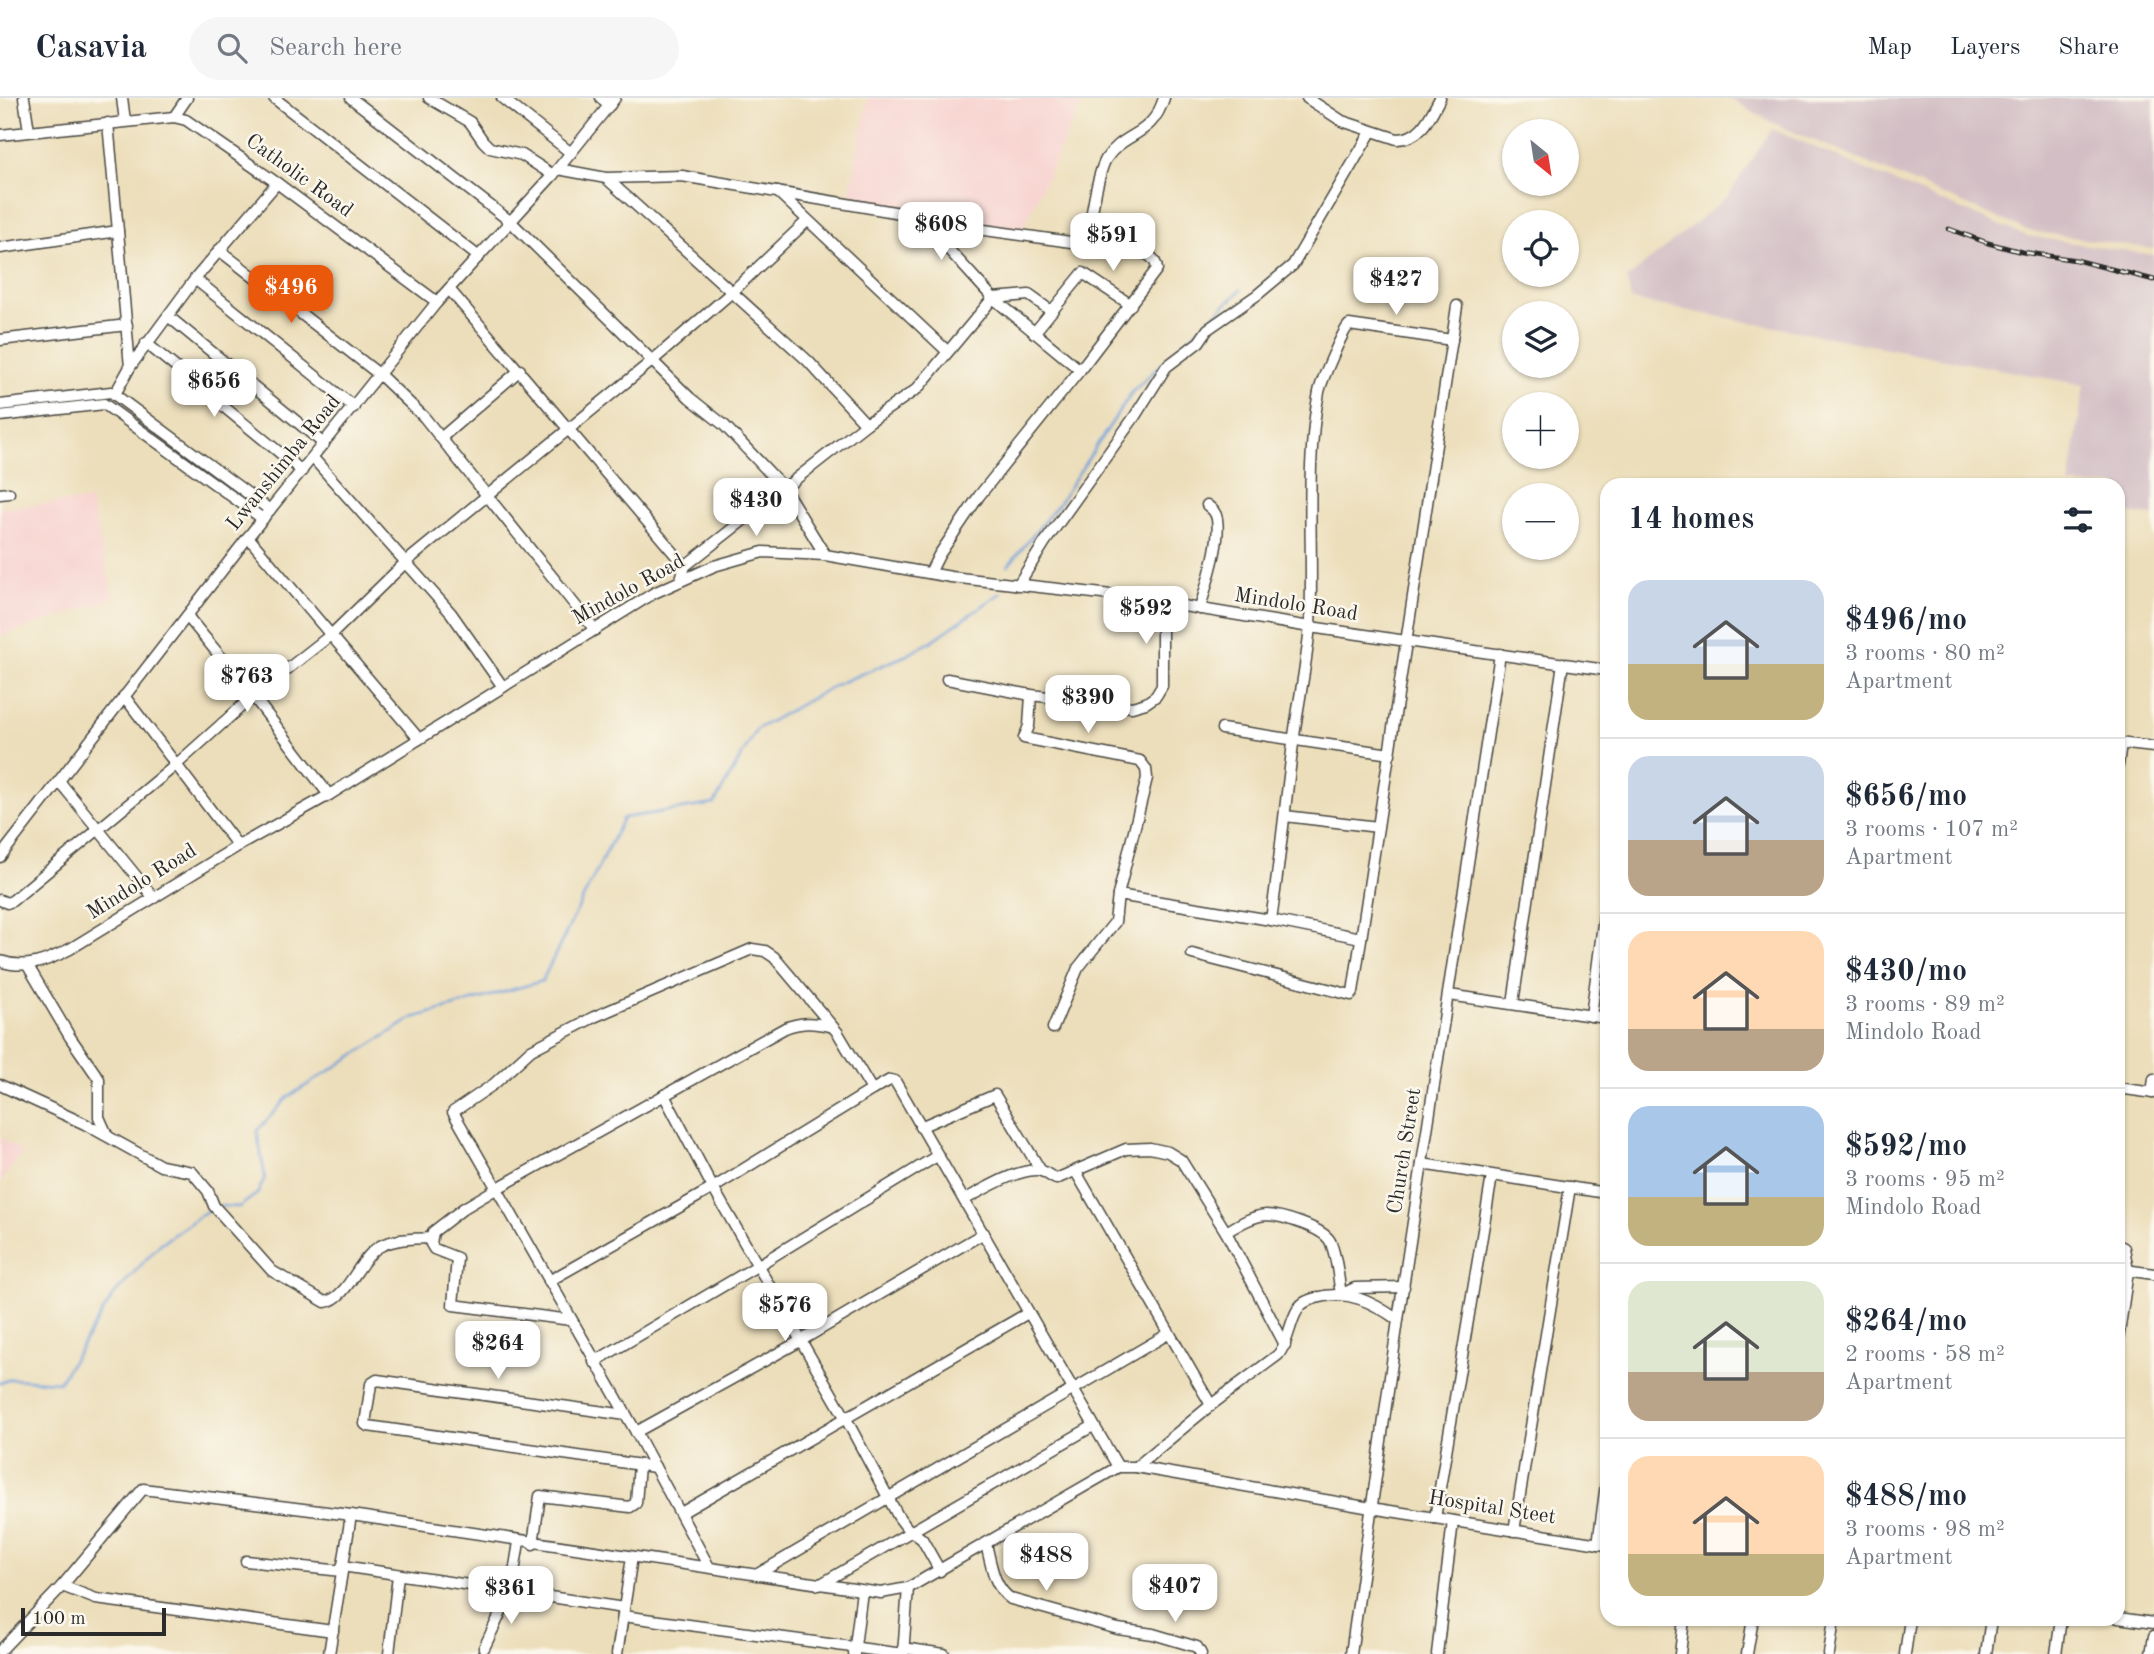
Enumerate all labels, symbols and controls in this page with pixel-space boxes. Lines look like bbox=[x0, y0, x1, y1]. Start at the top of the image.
search box bbox=[189, 17, 679, 80]
icon: search bbox=[213, 29, 251, 67]
text: Casavia bbox=[35, 32, 147, 65]
text: Search here bbox=[269, 35, 402, 61]
text: Map bbox=[1868, 36, 1912, 60]
text: Layers bbox=[1950, 36, 2020, 60]
text: Share bbox=[2058, 36, 2119, 60]
north arrow bbox=[1502, 119, 1578, 196]
map controls bbox=[1502, 119, 1579, 560]
street label: Catholic Road bbox=[242, 130, 356, 222]
pin: $608 bbox=[900, 202, 982, 262]
button: locate bbox=[1502, 210, 1579, 287]
text: $608 bbox=[914, 213, 968, 236]
pin: $591 bbox=[1072, 214, 1154, 273]
text: $591 bbox=[1086, 224, 1140, 247]
pin: $427 bbox=[1355, 258, 1437, 317]
pin: $496 bbox=[250, 266, 332, 325]
text: $427 bbox=[1369, 268, 1423, 291]
text: $496 bbox=[264, 276, 318, 299]
button: layers bbox=[1502, 301, 1579, 378]
pin: $656 bbox=[173, 360, 255, 419]
text: $656 bbox=[187, 370, 241, 393]
street label: Lwanshimba Road bbox=[223, 391, 345, 535]
button: + bbox=[1502, 392, 1579, 469]
pin: $430 bbox=[715, 478, 797, 538]
button: − bbox=[1502, 483, 1579, 560]
text: $430 bbox=[729, 489, 783, 512]
icon: filters bbox=[2059, 501, 2097, 539]
text: 14 homes bbox=[1628, 505, 1754, 535]
street label: Mindolo Road bbox=[569, 551, 689, 629]
street label: Mindolo Road bbox=[1233, 585, 1359, 625]
pin: $592 bbox=[1105, 587, 1187, 646]
text: $592 bbox=[1119, 597, 1173, 620]
text: $496/mo bbox=[1845, 606, 1967, 636]
icon: home bbox=[1684, 608, 1768, 692]
text: 3 rooms · 80 m² bbox=[1845, 642, 2005, 665]
pin: $763 bbox=[206, 654, 288, 714]
text: $763 bbox=[220, 665, 274, 688]
text: Apartment bbox=[1845, 670, 1953, 693]
pin: $390 bbox=[1047, 676, 1129, 735]
text: $390 bbox=[1061, 686, 1115, 709]
text: $656/mo bbox=[1845, 782, 1967, 812]
icon: home bbox=[1684, 784, 1768, 868]
text: 3 rooms · 107 m² bbox=[1845, 818, 2018, 841]
street label: Mindolo Road bbox=[84, 840, 200, 924]
text: Apartment bbox=[1845, 846, 1953, 869]
text: $430/mo bbox=[1845, 957, 1967, 987]
icon: home bbox=[1684, 959, 1768, 1043]
text: 3 rooms · 89 m² bbox=[1845, 993, 2005, 1016]
text: Mindolo Road bbox=[1845, 1021, 1982, 1044]
street label: Church Street bbox=[1385, 1086, 1425, 1216]
text: $592/mo bbox=[1845, 1132, 1967, 1162]
icon: home bbox=[1684, 1134, 1768, 1218]
text: 3 rooms · 95 m² bbox=[1845, 1168, 2005, 1191]
text: Mindolo Road bbox=[1845, 1196, 1982, 1219]
pin: $576 bbox=[744, 1284, 826, 1343]
text: $576 bbox=[758, 1294, 812, 1317]
text: $264/mo bbox=[1845, 1307, 1967, 1337]
icon: home bbox=[1684, 1309, 1768, 1393]
pin: $264 bbox=[457, 1322, 539, 1381]
text: $264 bbox=[471, 1332, 525, 1355]
text: 2 rooms · 58 m² bbox=[1845, 1343, 2005, 1366]
text: Apartment bbox=[1845, 1371, 1953, 1394]
text: $488/mo bbox=[1845, 1482, 1967, 1512]
icon: home bbox=[1684, 1484, 1768, 1568]
street label: Hospital Steet bbox=[1427, 1488, 1557, 1528]
text: 3 rooms · 98 m² bbox=[1845, 1518, 2005, 1541]
pin: $488 bbox=[1005, 1534, 1087, 1593]
text: $488 bbox=[1019, 1544, 1073, 1567]
text: Apartment bbox=[1845, 1546, 1953, 1569]
pin: $407 bbox=[1134, 1564, 1216, 1624]
pin: $361 bbox=[470, 1566, 552, 1626]
text: $407 bbox=[1148, 1575, 1202, 1598]
text: $361 bbox=[484, 1577, 538, 1600]
scale bar bbox=[21, 1605, 166, 1637]
text: 100 m bbox=[32, 1610, 85, 1629]

